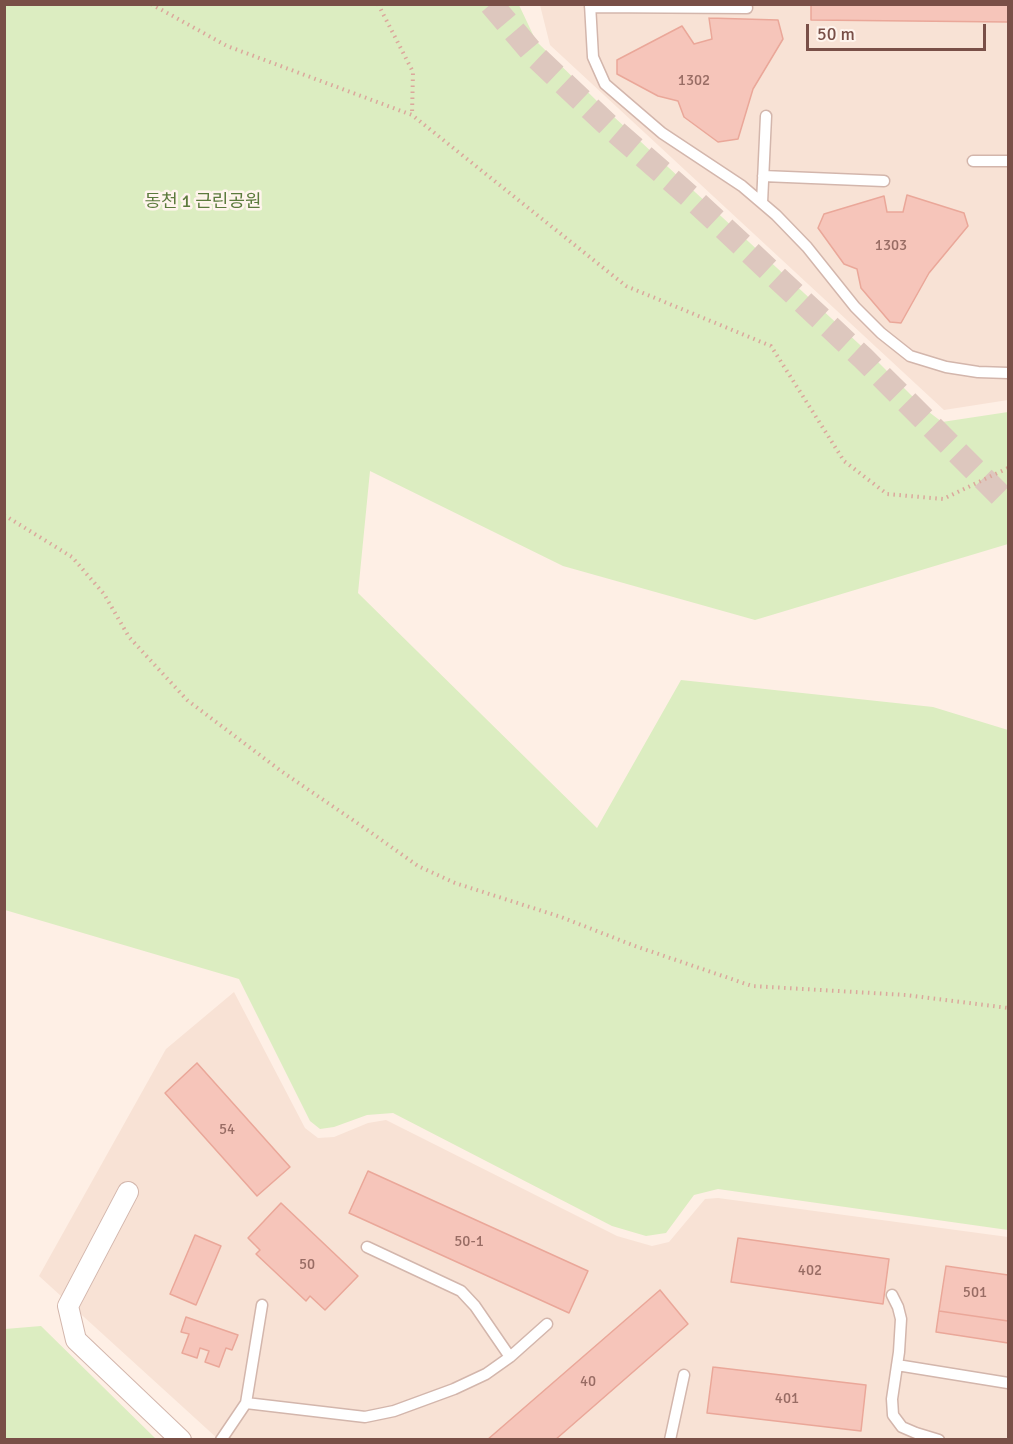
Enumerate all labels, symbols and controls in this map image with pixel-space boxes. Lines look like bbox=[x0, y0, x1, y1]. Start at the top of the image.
scale bar bbox=[809, 12, 989, 50]
text: 50 m bbox=[817, 23, 855, 45]
house number: 1302 bbox=[678, 72, 710, 90]
park label: 동천 1 근린공원 bbox=[145, 191, 261, 213]
house number: 1303 bbox=[875, 237, 907, 255]
house number: 54 bbox=[219, 1121, 235, 1139]
house number: 50-1 bbox=[454, 1233, 484, 1251]
house number: 50 bbox=[299, 1256, 315, 1274]
house number: 402 bbox=[798, 1262, 822, 1280]
house number: 501 bbox=[963, 1284, 987, 1302]
house number: 40 bbox=[580, 1373, 596, 1391]
house number: 401 bbox=[775, 1390, 799, 1408]

